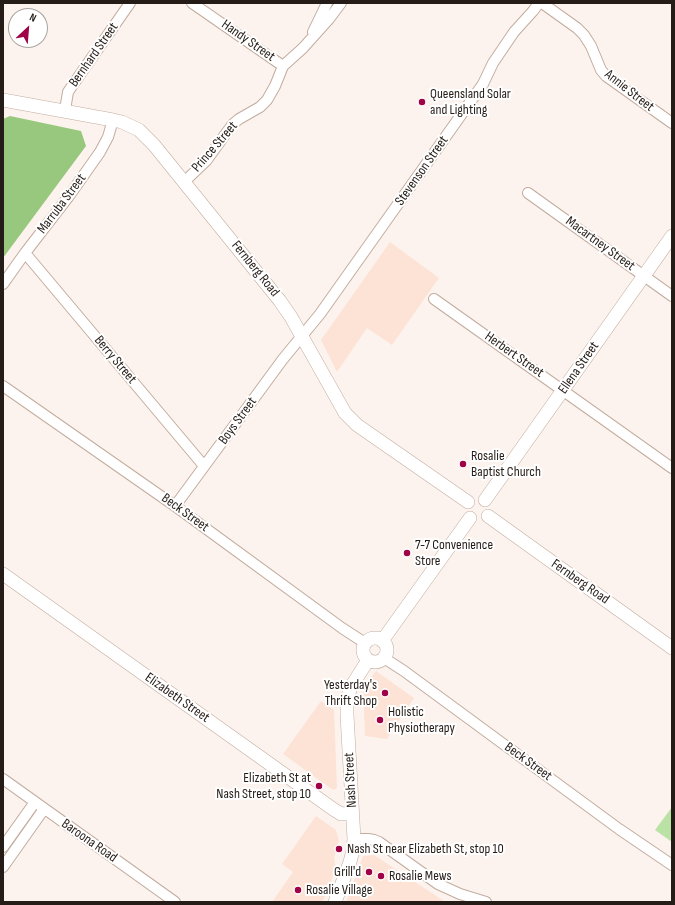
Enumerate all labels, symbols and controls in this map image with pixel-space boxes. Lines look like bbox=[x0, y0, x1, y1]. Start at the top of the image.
north arrow bbox=[8, 8, 48, 48]
text: N bbox=[28, 11, 39, 25]
street label: Handy Street bbox=[218, 16, 278, 66]
street label: Bernhard Street bbox=[66, 20, 122, 90]
street label: Annie Street bbox=[601, 66, 657, 116]
place label: Queensland Solar and Lighting bbox=[430, 86, 511, 118]
marker: Queensland Solar and Lighting bbox=[417, 97, 427, 107]
street label: Prince Street bbox=[188, 118, 242, 176]
street label: Stevenson Street bbox=[392, 133, 452, 209]
street label: Marruba Street bbox=[34, 171, 90, 237]
street label: Macartney Street bbox=[562, 213, 638, 275]
street label: Fernberg Road bbox=[227, 238, 283, 300]
street label: Herbert Street bbox=[481, 328, 547, 382]
street label: Berry Street bbox=[90, 333, 140, 387]
street label: Ellena Street bbox=[555, 339, 603, 397]
street label: Boys Street bbox=[215, 394, 261, 448]
place label: Rosalie Baptist Church bbox=[471, 448, 541, 480]
marker: Rosalie Baptist Church bbox=[458, 459, 468, 469]
street label: Beck Street bbox=[158, 490, 212, 536]
place label: 7-7 Convenience Store bbox=[415, 537, 493, 570]
marker: 7-7 Convenience Store bbox=[402, 548, 412, 558]
street label: Fernberg Road bbox=[548, 556, 612, 608]
street label: Elizabeth Street bbox=[141, 670, 213, 726]
place label: Yesterday's Thrift Shop bbox=[324, 677, 377, 710]
marker: Yesterday's Thrift Shop bbox=[380, 688, 390, 698]
place label: Holistic Physiotherapy bbox=[388, 704, 455, 736]
marker: Holistic Physiotherapy bbox=[375, 715, 385, 725]
street label: Beck Street bbox=[501, 739, 555, 785]
street label: Nash Street bbox=[341, 752, 361, 808]
place label: Elizabeth St at Nash Street, stop 10 bbox=[216, 770, 311, 802]
marker: Elizabeth St at Nash Street, stop 10 bbox=[314, 781, 324, 791]
street label: Baroona Road bbox=[58, 816, 120, 866]
place label: Nash St near Elizabeth St, stop 10 bbox=[347, 841, 504, 857]
marker: Nash St near Elizabeth St, stop 10 bbox=[334, 844, 344, 854]
place label: Grill'd bbox=[334, 864, 361, 880]
marker: Grill'd bbox=[364, 867, 374, 877]
place label: Rosalie Mews bbox=[389, 868, 452, 884]
marker: Rosalie Mews bbox=[376, 871, 386, 881]
place label: Rosalie Village bbox=[306, 882, 372, 898]
marker: Rosalie Village bbox=[293, 885, 303, 895]

